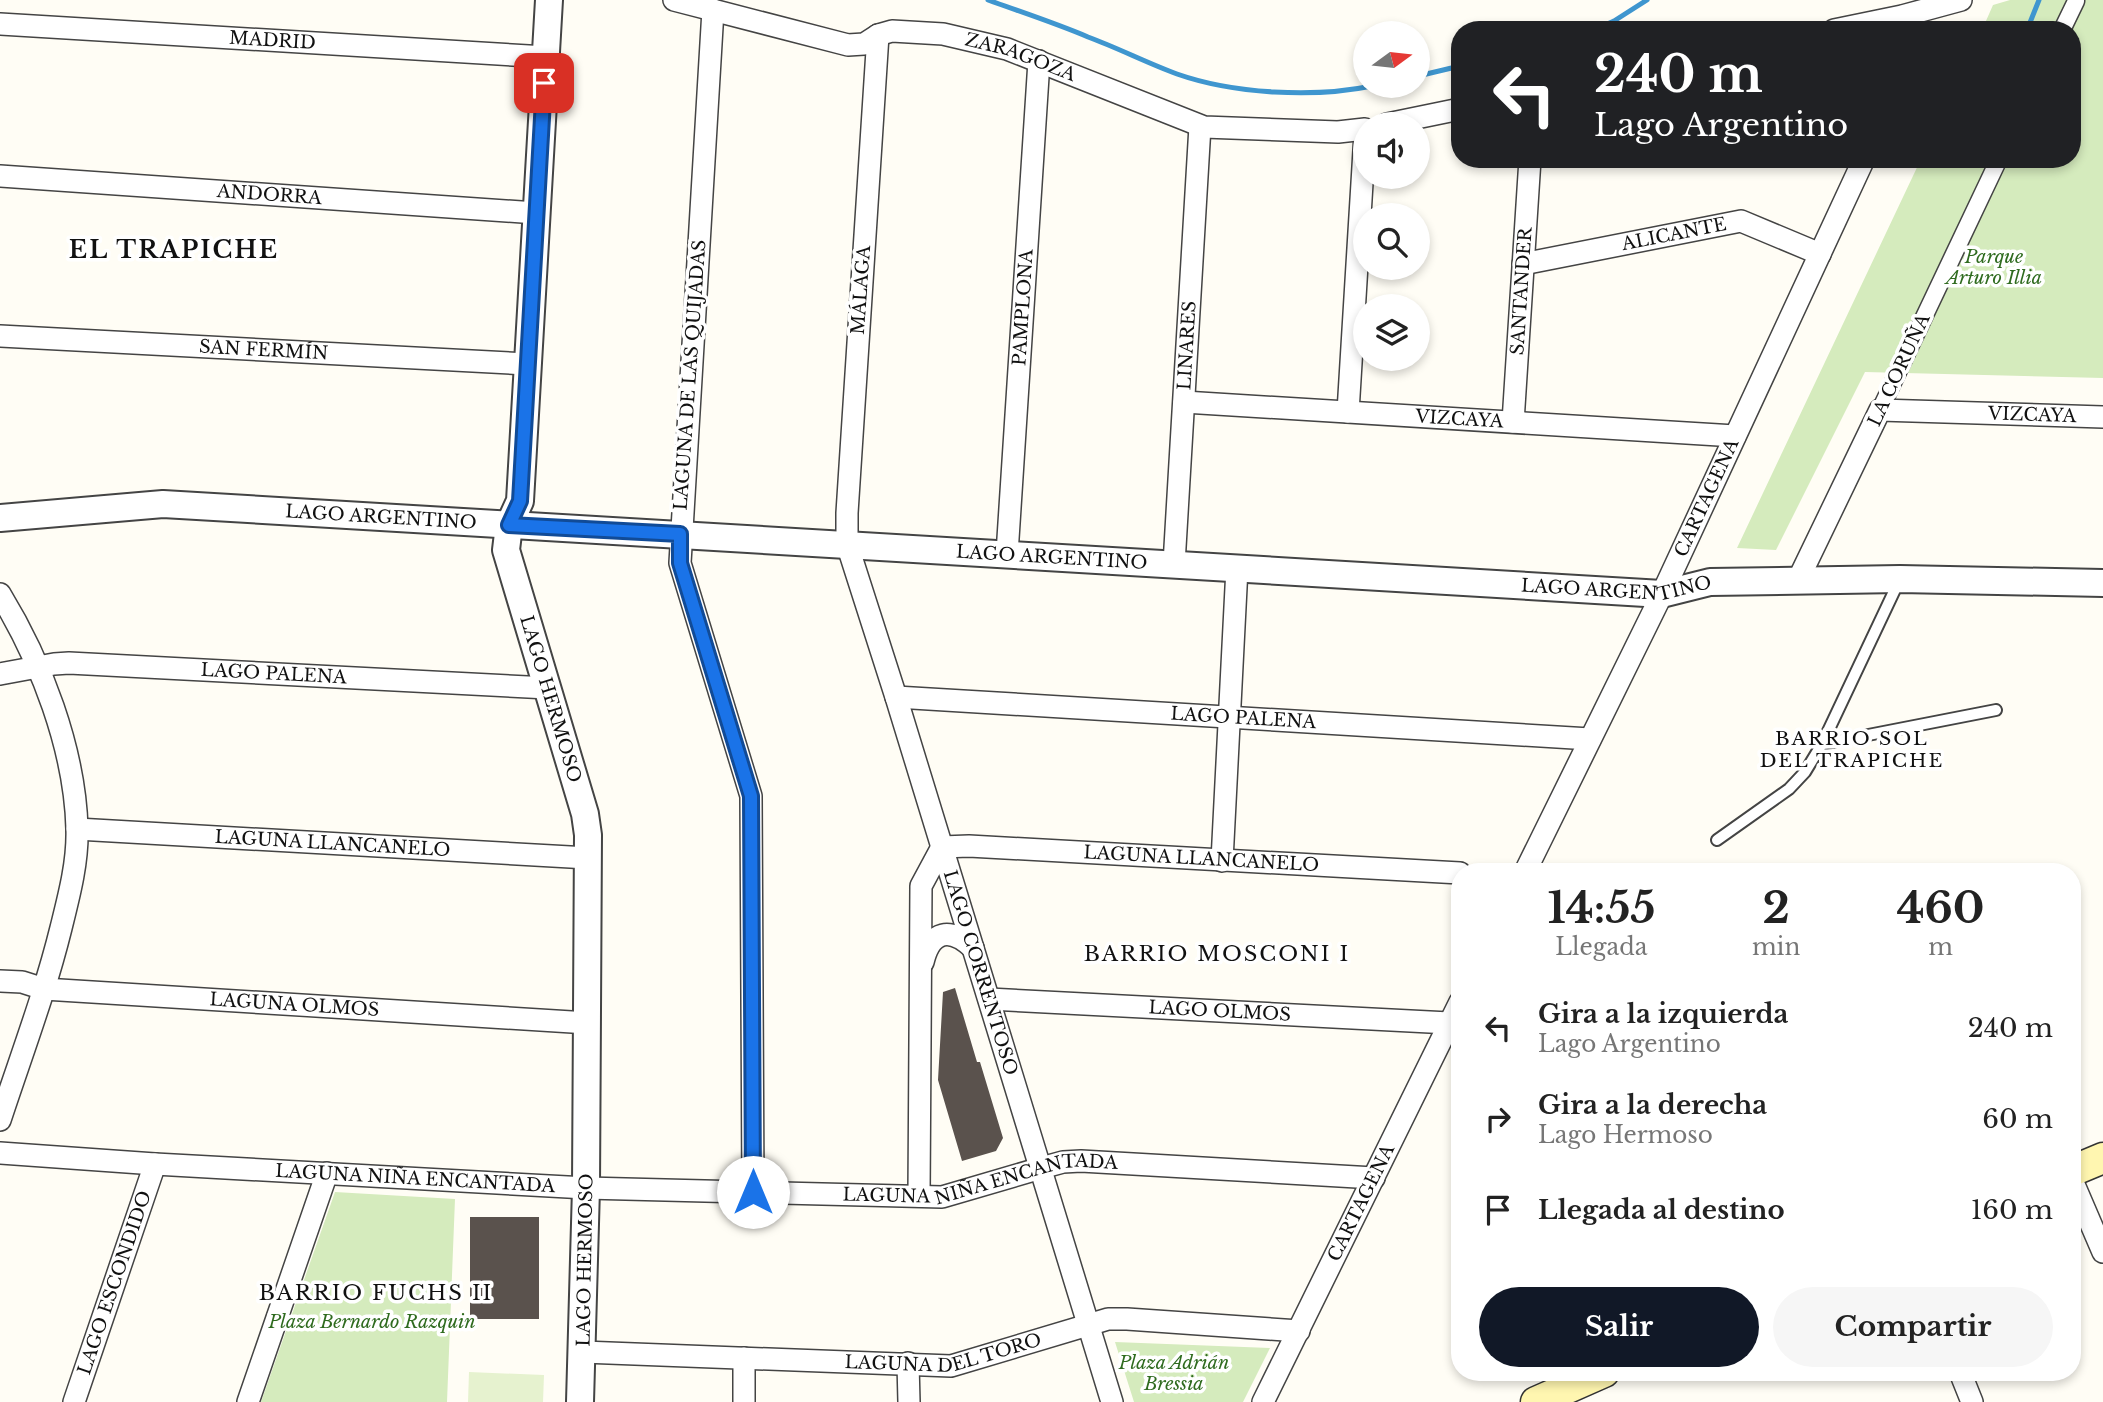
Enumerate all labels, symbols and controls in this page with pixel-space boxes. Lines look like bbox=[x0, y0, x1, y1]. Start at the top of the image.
north arrow bbox=[1353, 21, 1430, 98]
map controls bbox=[1353, 21, 1430, 371]
street label: MADRID bbox=[229, 27, 316, 54]
street label: ZARAGOZA bbox=[963, 29, 1080, 87]
text: 240 m bbox=[1594, 44, 1763, 105]
icon: left bbox=[1479, 49, 1570, 140]
pin bbox=[514, 53, 574, 113]
icon: arrive bbox=[525, 64, 563, 102]
text: Lago Argentino bbox=[1594, 105, 1848, 145]
button: sound bbox=[1353, 112, 1430, 189]
street label: ANDORRA bbox=[215, 180, 324, 209]
button: search bbox=[1353, 203, 1430, 280]
street label: ALICANTE bbox=[1619, 213, 1728, 255]
street label: SANTANDER bbox=[1506, 226, 1537, 356]
district label: EL TRAPICHE bbox=[69, 235, 279, 264]
street label: LAGUNA DE LAS QUIJADAS bbox=[670, 239, 710, 511]
street label: MÁLAGA bbox=[846, 243, 875, 335]
park label: Parque Arturo Illia bbox=[1944, 246, 2042, 289]
street label: PAMPLONA bbox=[1008, 247, 1038, 367]
button: layers bbox=[1353, 294, 1430, 371]
street label: LINARES bbox=[1173, 300, 1201, 391]
street label: LA CORUÑA bbox=[1861, 308, 1935, 430]
street label: SAN FERMÍN bbox=[198, 336, 329, 364]
street label: VIZCAYA bbox=[1987, 402, 2078, 427]
street label: VIZCAYA bbox=[1414, 405, 1505, 433]
street label: CARTAGENA bbox=[1670, 434, 1744, 560]
street label: LAGO ARGENTINO bbox=[285, 500, 477, 534]
street label: LAGO ARGENTINO bbox=[955, 541, 1148, 574]
street label: LAGO ARGENTINO bbox=[1520, 571, 1714, 606]
street label: LAGO HERMOSO bbox=[515, 613, 586, 785]
street label: LAGO PALENA bbox=[200, 659, 348, 689]
street label: LAGO PALENA bbox=[1170, 703, 1318, 733]
district label: BARRIO SOL DEL TRAPICHE bbox=[1760, 727, 1944, 772]
street label: LAGUNA LLANCANELO bbox=[214, 826, 451, 861]
street label: LAGUNA LLANCANELO bbox=[1083, 841, 1320, 876]
street label: LAGO CORRENTOSO bbox=[939, 867, 1022, 1078]
text: 14:55 bbox=[1547, 882, 1656, 934]
text: 2 bbox=[1762, 882, 1790, 934]
text: 460 bbox=[1897, 882, 1985, 934]
text: Llegada bbox=[1555, 933, 1648, 961]
text: min bbox=[1752, 933, 1800, 961]
text: m bbox=[1928, 933, 1953, 961]
district label: BARRIO MOSCONI I bbox=[1084, 941, 1350, 967]
street label: LAGUNA OLMOS bbox=[209, 988, 380, 1021]
street label: LAGO OLMOS bbox=[1148, 996, 1291, 1026]
text: Gira a la izquierda bbox=[1538, 998, 1788, 1030]
icon: left bbox=[1479, 1009, 1517, 1047]
text: 240 m bbox=[1968, 1012, 2053, 1044]
text: Lago Argentino bbox=[1538, 1030, 1721, 1058]
text: Gira a la derecha bbox=[1538, 1089, 1767, 1121]
icon: right bbox=[1479, 1100, 1517, 1138]
text: 60 m bbox=[1982, 1103, 2053, 1135]
text: Lago Hermoso bbox=[1538, 1121, 1713, 1149]
street label: CARTAGENA bbox=[1323, 1140, 1400, 1265]
street label: LAGUNA NIÑA ENCANTADA bbox=[842, 1150, 1120, 1210]
position arrow bbox=[716, 1155, 790, 1229]
street label: LAGUNA NIÑA ENCANTADA bbox=[275, 1160, 557, 1197]
street label: LAGO HERMOSO bbox=[572, 1173, 598, 1347]
street label: LAGO ESCONDIDO bbox=[73, 1188, 156, 1378]
icon: arrive bbox=[1479, 1191, 1517, 1229]
text: Llegada al destino bbox=[1538, 1194, 1785, 1226]
text: 160 m bbox=[1971, 1194, 2053, 1226]
district label: BARRIO FUCHS II bbox=[259, 1280, 493, 1306]
button: Salir bbox=[1479, 1287, 1759, 1367]
button: Compartir bbox=[1773, 1287, 2053, 1367]
park label: Plaza Bernardo Razquin bbox=[267, 1311, 476, 1333]
street label: LAGUNA DEL TORO bbox=[844, 1329, 1044, 1377]
park label: Plaza Adrián Bressia bbox=[1118, 1352, 1229, 1395]

